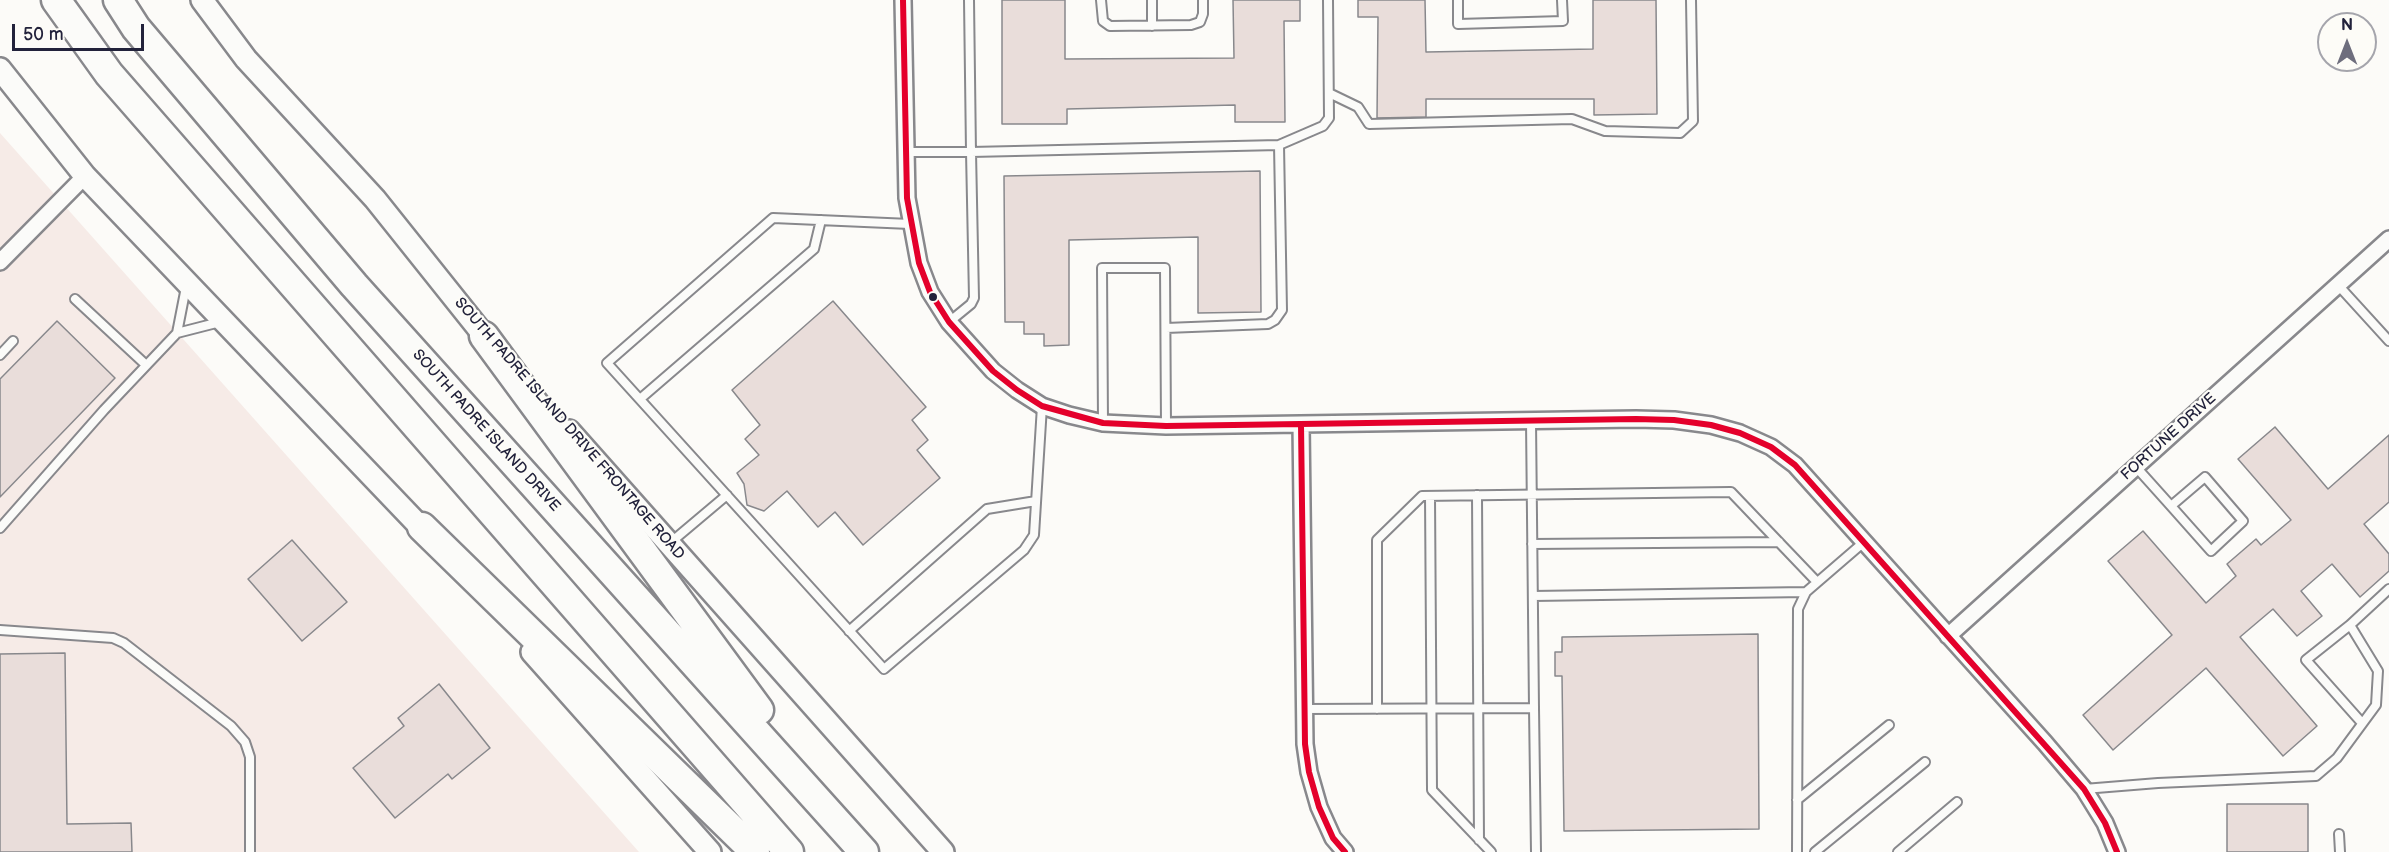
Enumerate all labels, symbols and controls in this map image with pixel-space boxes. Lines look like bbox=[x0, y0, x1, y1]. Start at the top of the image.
scale bar bbox=[15, 12, 147, 50]
north arrow bbox=[2317, 12, 2377, 72]
text: N bbox=[2341, 16, 2353, 35]
text: 50 m bbox=[23, 24, 64, 45]
unlabelled marker bbox=[927, 291, 939, 303]
street label: SOUTH PADRE ISLAND DRIVE FRONTAGE ROAD bbox=[450, 294, 688, 564]
street label: SOUTH PADRE ISLAND DRIVE bbox=[408, 346, 564, 516]
street label: FORTUNE DRIVE bbox=[2118, 390, 2220, 484]

